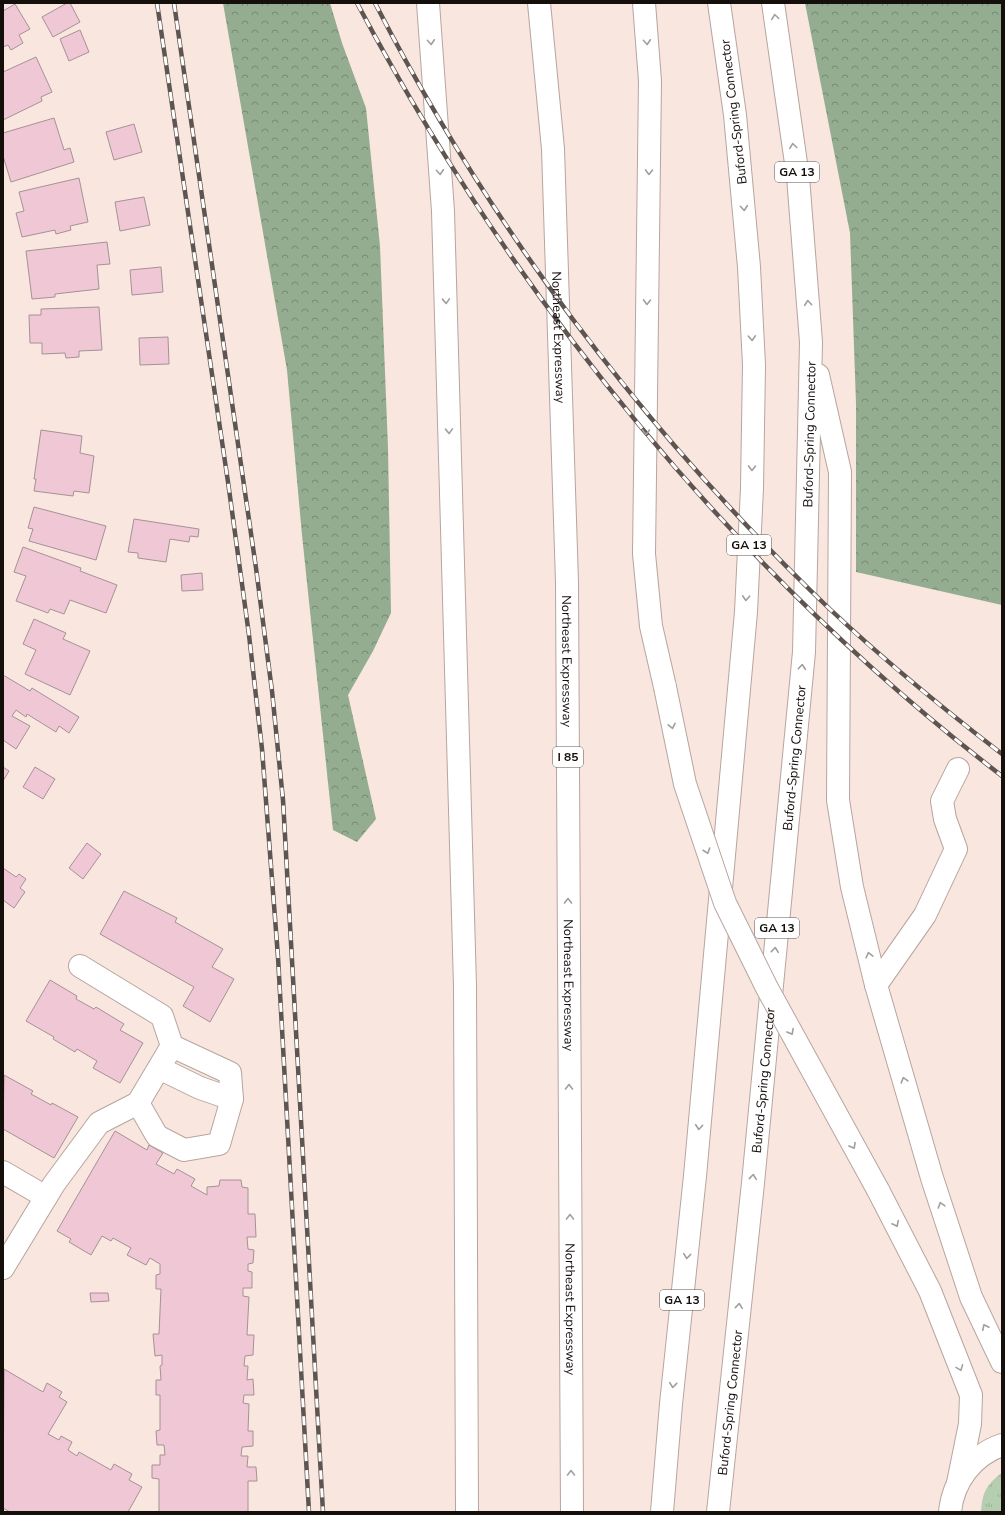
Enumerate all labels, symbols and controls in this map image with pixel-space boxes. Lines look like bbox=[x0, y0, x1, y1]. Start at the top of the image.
one-way arrow bbox=[771, 14, 780, 21]
street label: Buford-Spring Connector bbox=[716, 38, 752, 185]
one-way arrow bbox=[426, 39, 435, 45]
one-way arrow bbox=[642, 39, 651, 45]
one-way arrow bbox=[789, 143, 798, 149]
road number: GA 13 bbox=[775, 162, 819, 182]
one-way arrow bbox=[436, 169, 445, 175]
one-way arrow bbox=[645, 169, 653, 175]
one-way arrow bbox=[739, 205, 748, 211]
street label: Northeast Expressway bbox=[547, 271, 569, 404]
one-way arrow bbox=[442, 298, 450, 304]
one-way arrow bbox=[643, 299, 651, 305]
one-way arrow bbox=[803, 300, 812, 306]
one-way arrow bbox=[748, 335, 757, 341]
street label: Buford-Spring Connector bbox=[799, 361, 821, 508]
one-way arrow bbox=[445, 428, 454, 434]
one-way arrow bbox=[641, 429, 650, 435]
one-way arrow bbox=[748, 465, 756, 471]
road number: GA 13 bbox=[727, 535, 771, 555]
street label: Northeast Expressway bbox=[557, 595, 576, 727]
one-way arrow bbox=[742, 595, 751, 601]
one-way arrow bbox=[798, 664, 807, 670]
street label: Buford-Spring Connector bbox=[779, 684, 811, 832]
one-way arrow bbox=[668, 722, 676, 729]
road number: I 85 bbox=[553, 747, 583, 767]
one-way arrow bbox=[702, 847, 711, 854]
one-way arrow bbox=[564, 898, 572, 904]
road number: GA 13 bbox=[755, 918, 799, 938]
street label: Northeast Expressway bbox=[559, 919, 578, 1051]
one-way arrow bbox=[771, 947, 780, 953]
one-way arrow bbox=[865, 952, 873, 959]
street label: Buford-Spring Connector bbox=[748, 1006, 780, 1154]
one-way arrow bbox=[786, 1028, 793, 1035]
one-way arrow bbox=[900, 1077, 909, 1084]
one-way arrow bbox=[565, 1084, 573, 1090]
one-way arrow bbox=[695, 1124, 704, 1130]
one-way arrow bbox=[849, 1141, 856, 1149]
one-way arrow bbox=[748, 1174, 757, 1180]
one-way arrow bbox=[937, 1202, 945, 1209]
one-way arrow bbox=[566, 1214, 574, 1220]
one-way arrow bbox=[891, 1220, 898, 1227]
street label: Northeast Expressway bbox=[561, 1243, 579, 1375]
one-way arrow bbox=[682, 1253, 691, 1259]
road number: GA 13 bbox=[660, 1290, 704, 1310]
one-way arrow bbox=[735, 1303, 744, 1309]
one-way arrow bbox=[982, 1324, 990, 1331]
street label: Buford-Spring Connector bbox=[714, 1329, 747, 1476]
one-way arrow bbox=[956, 1365, 964, 1372]
one-way arrow bbox=[669, 1382, 678, 1388]
one-way arrow bbox=[567, 1470, 575, 1476]

